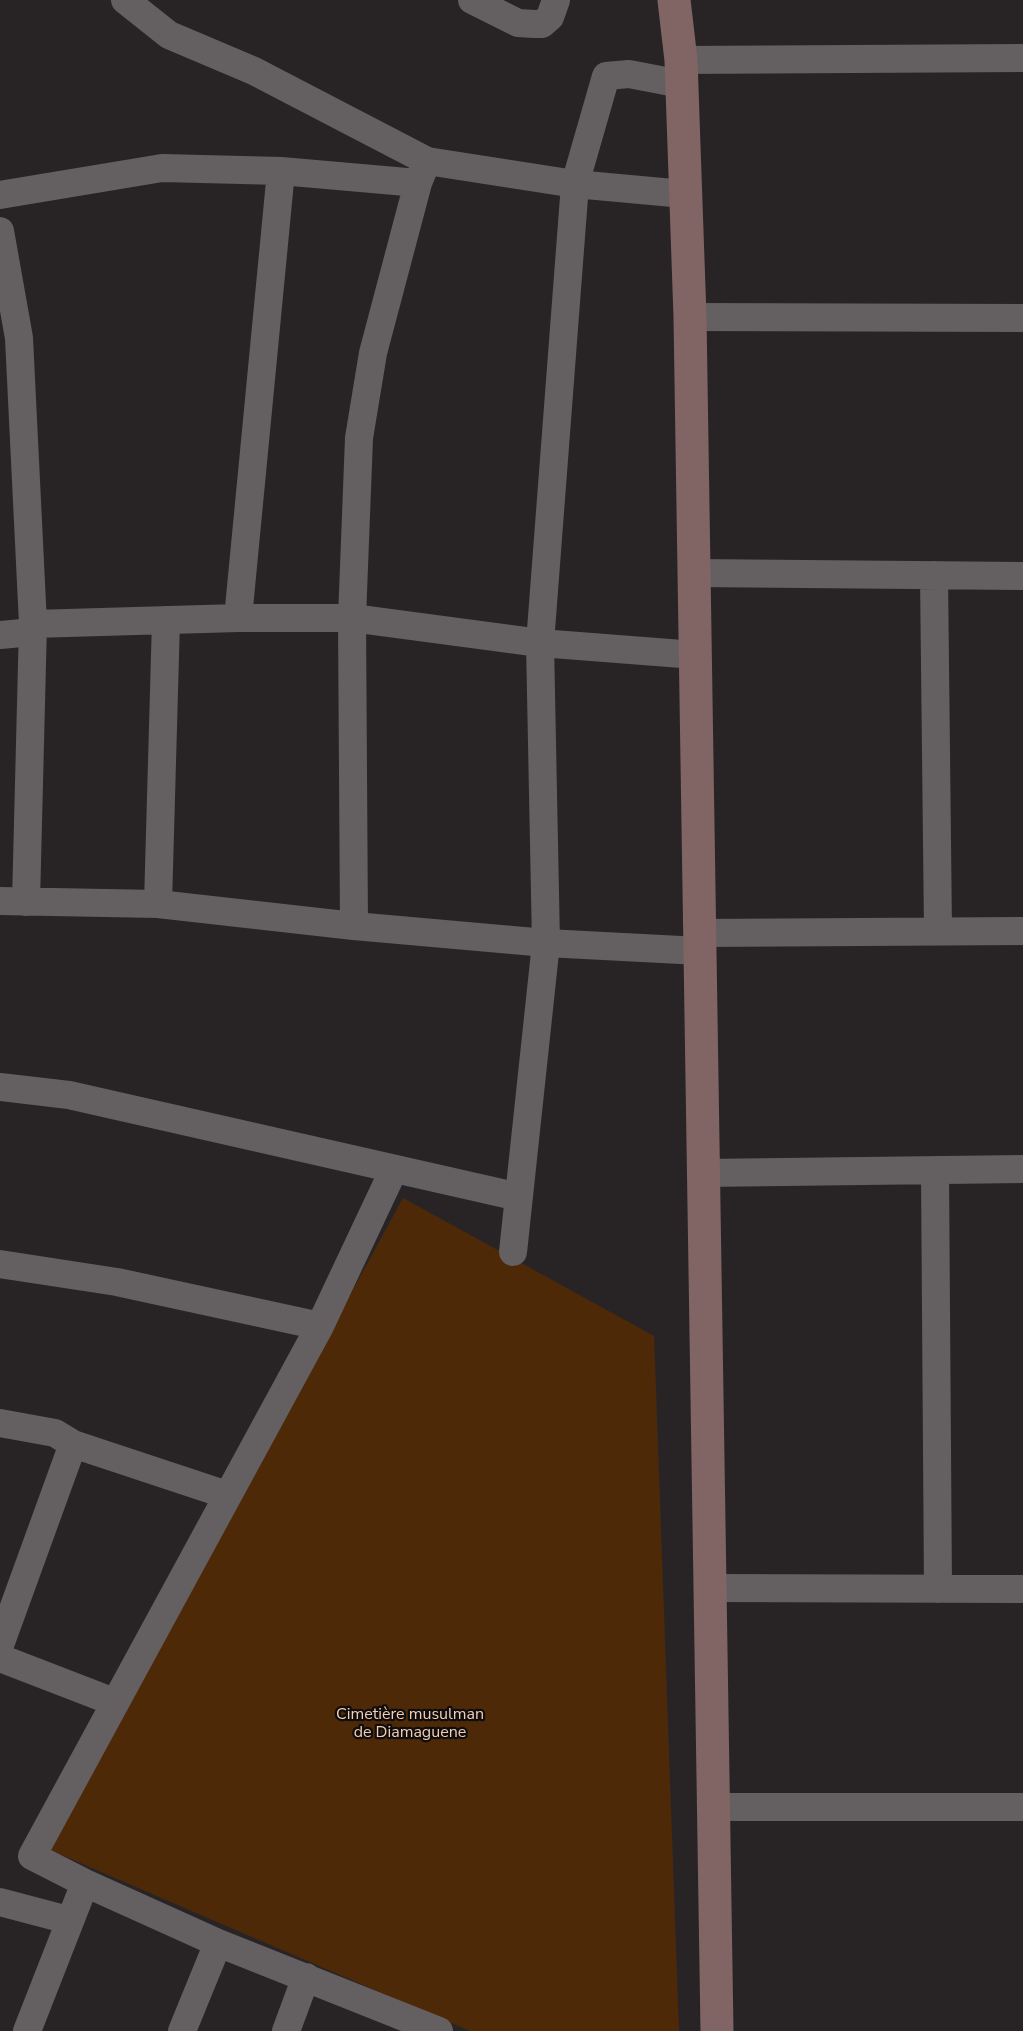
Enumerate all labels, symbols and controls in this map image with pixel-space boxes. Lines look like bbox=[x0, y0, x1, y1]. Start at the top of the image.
park label: Cimetière musulman de Diamaguene bbox=[336, 1705, 484, 1743]

